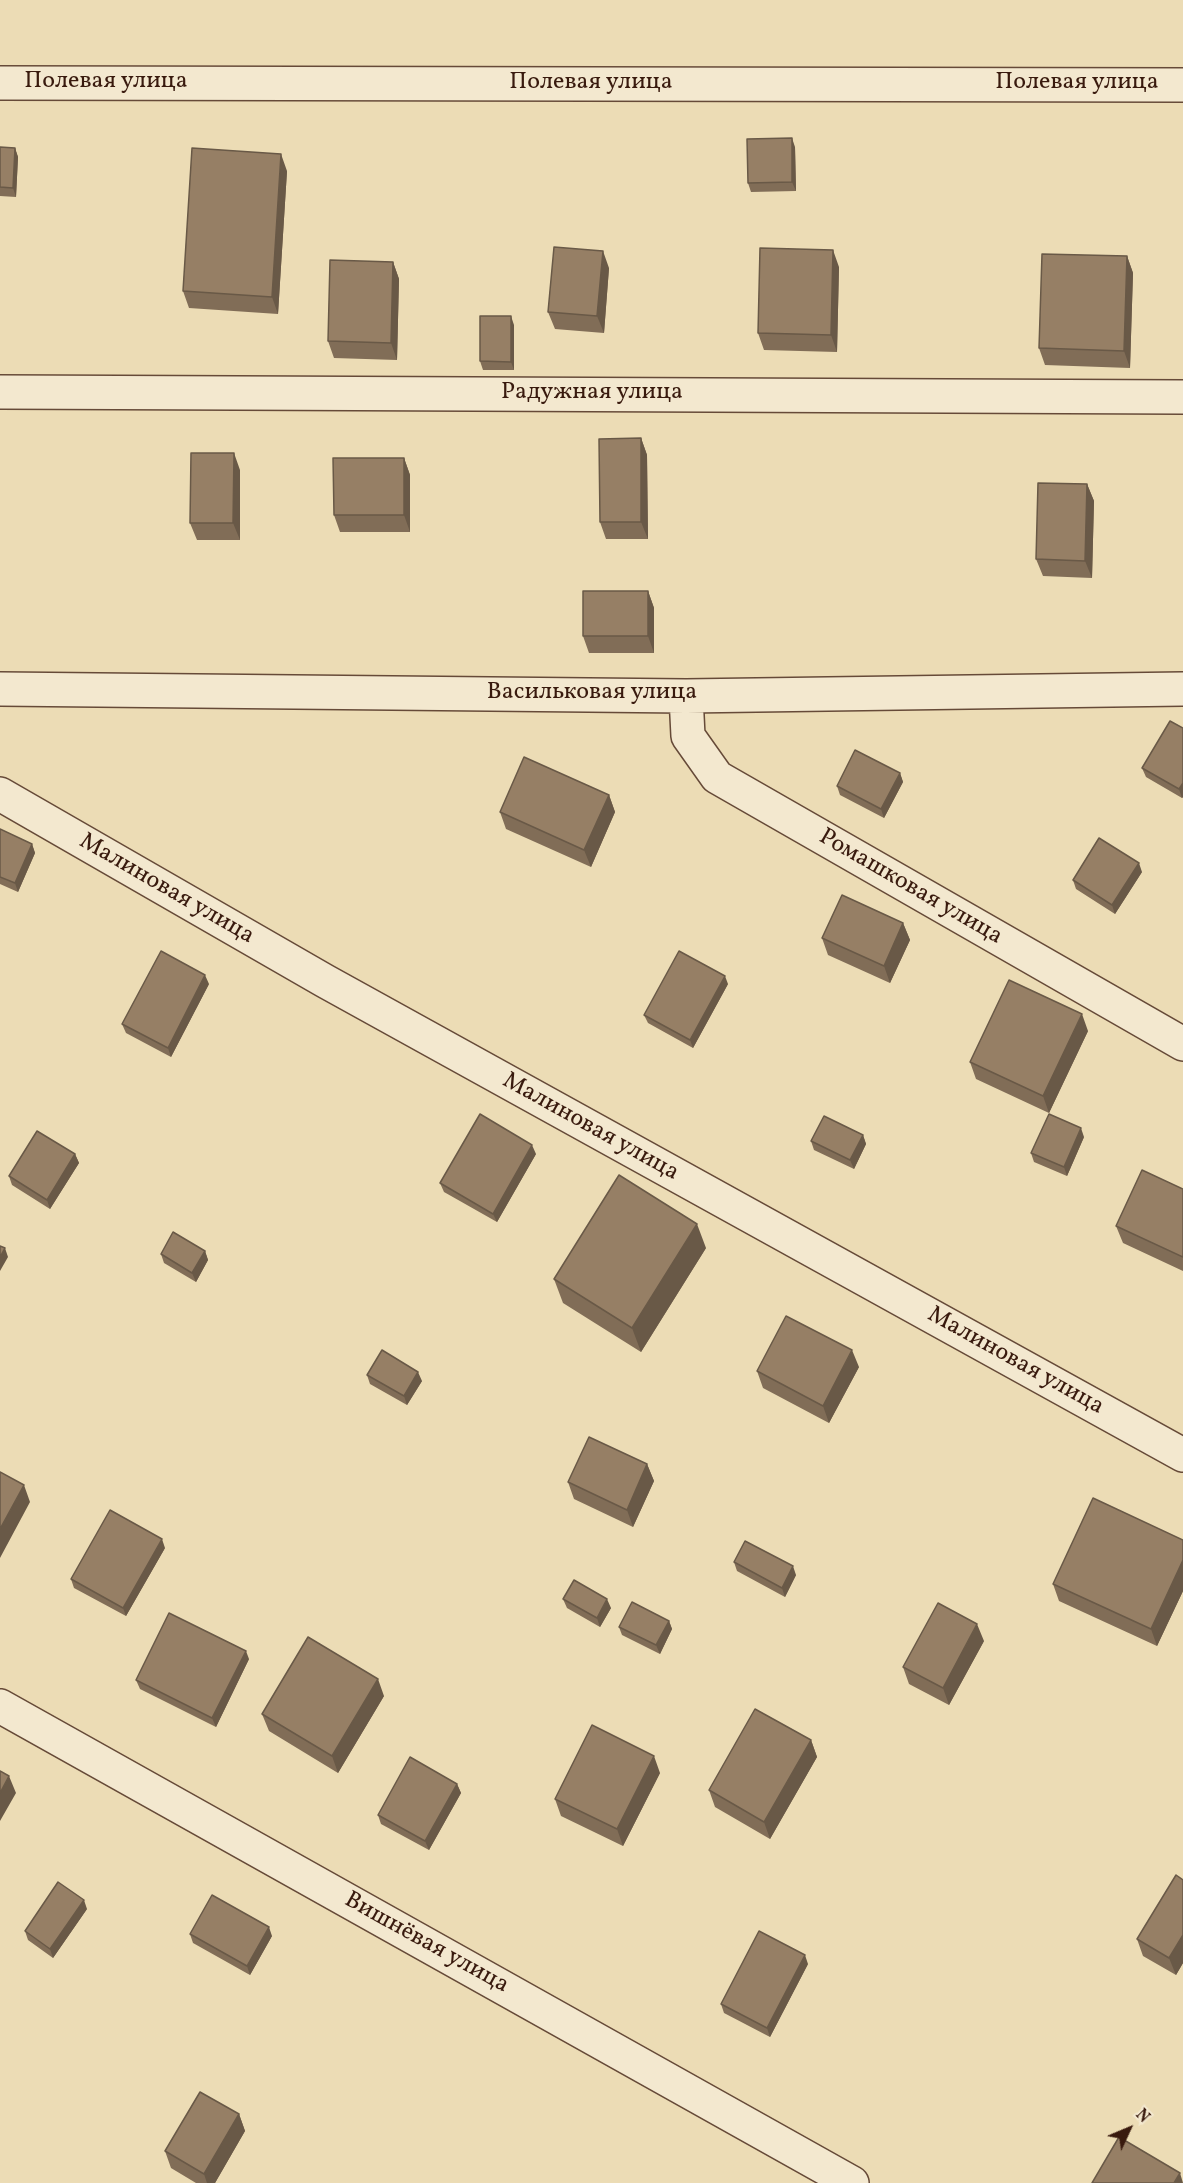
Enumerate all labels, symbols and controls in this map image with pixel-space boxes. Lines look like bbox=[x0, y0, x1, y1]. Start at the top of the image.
street label: Полевая улица bbox=[24, 69, 188, 97]
street label: Полевая улица bbox=[509, 70, 673, 98]
street label: Полевая улица bbox=[995, 70, 1159, 98]
street label: Радужная улица bbox=[501, 380, 683, 408]
street label: Васильковая улица bbox=[487, 680, 697, 708]
street label: Ромашковая улица bbox=[813, 824, 1007, 952]
street label: Малиновая улица bbox=[73, 828, 259, 952]
street label: Малиновая улица bbox=[497, 1067, 683, 1189]
street label: Малиновая улица bbox=[922, 1301, 1108, 1423]
street label: Вишнёвая улица bbox=[339, 1887, 513, 2001]
north arrow bbox=[1099, 2099, 1159, 2159]
text: N bbox=[1130, 2105, 1154, 2128]

